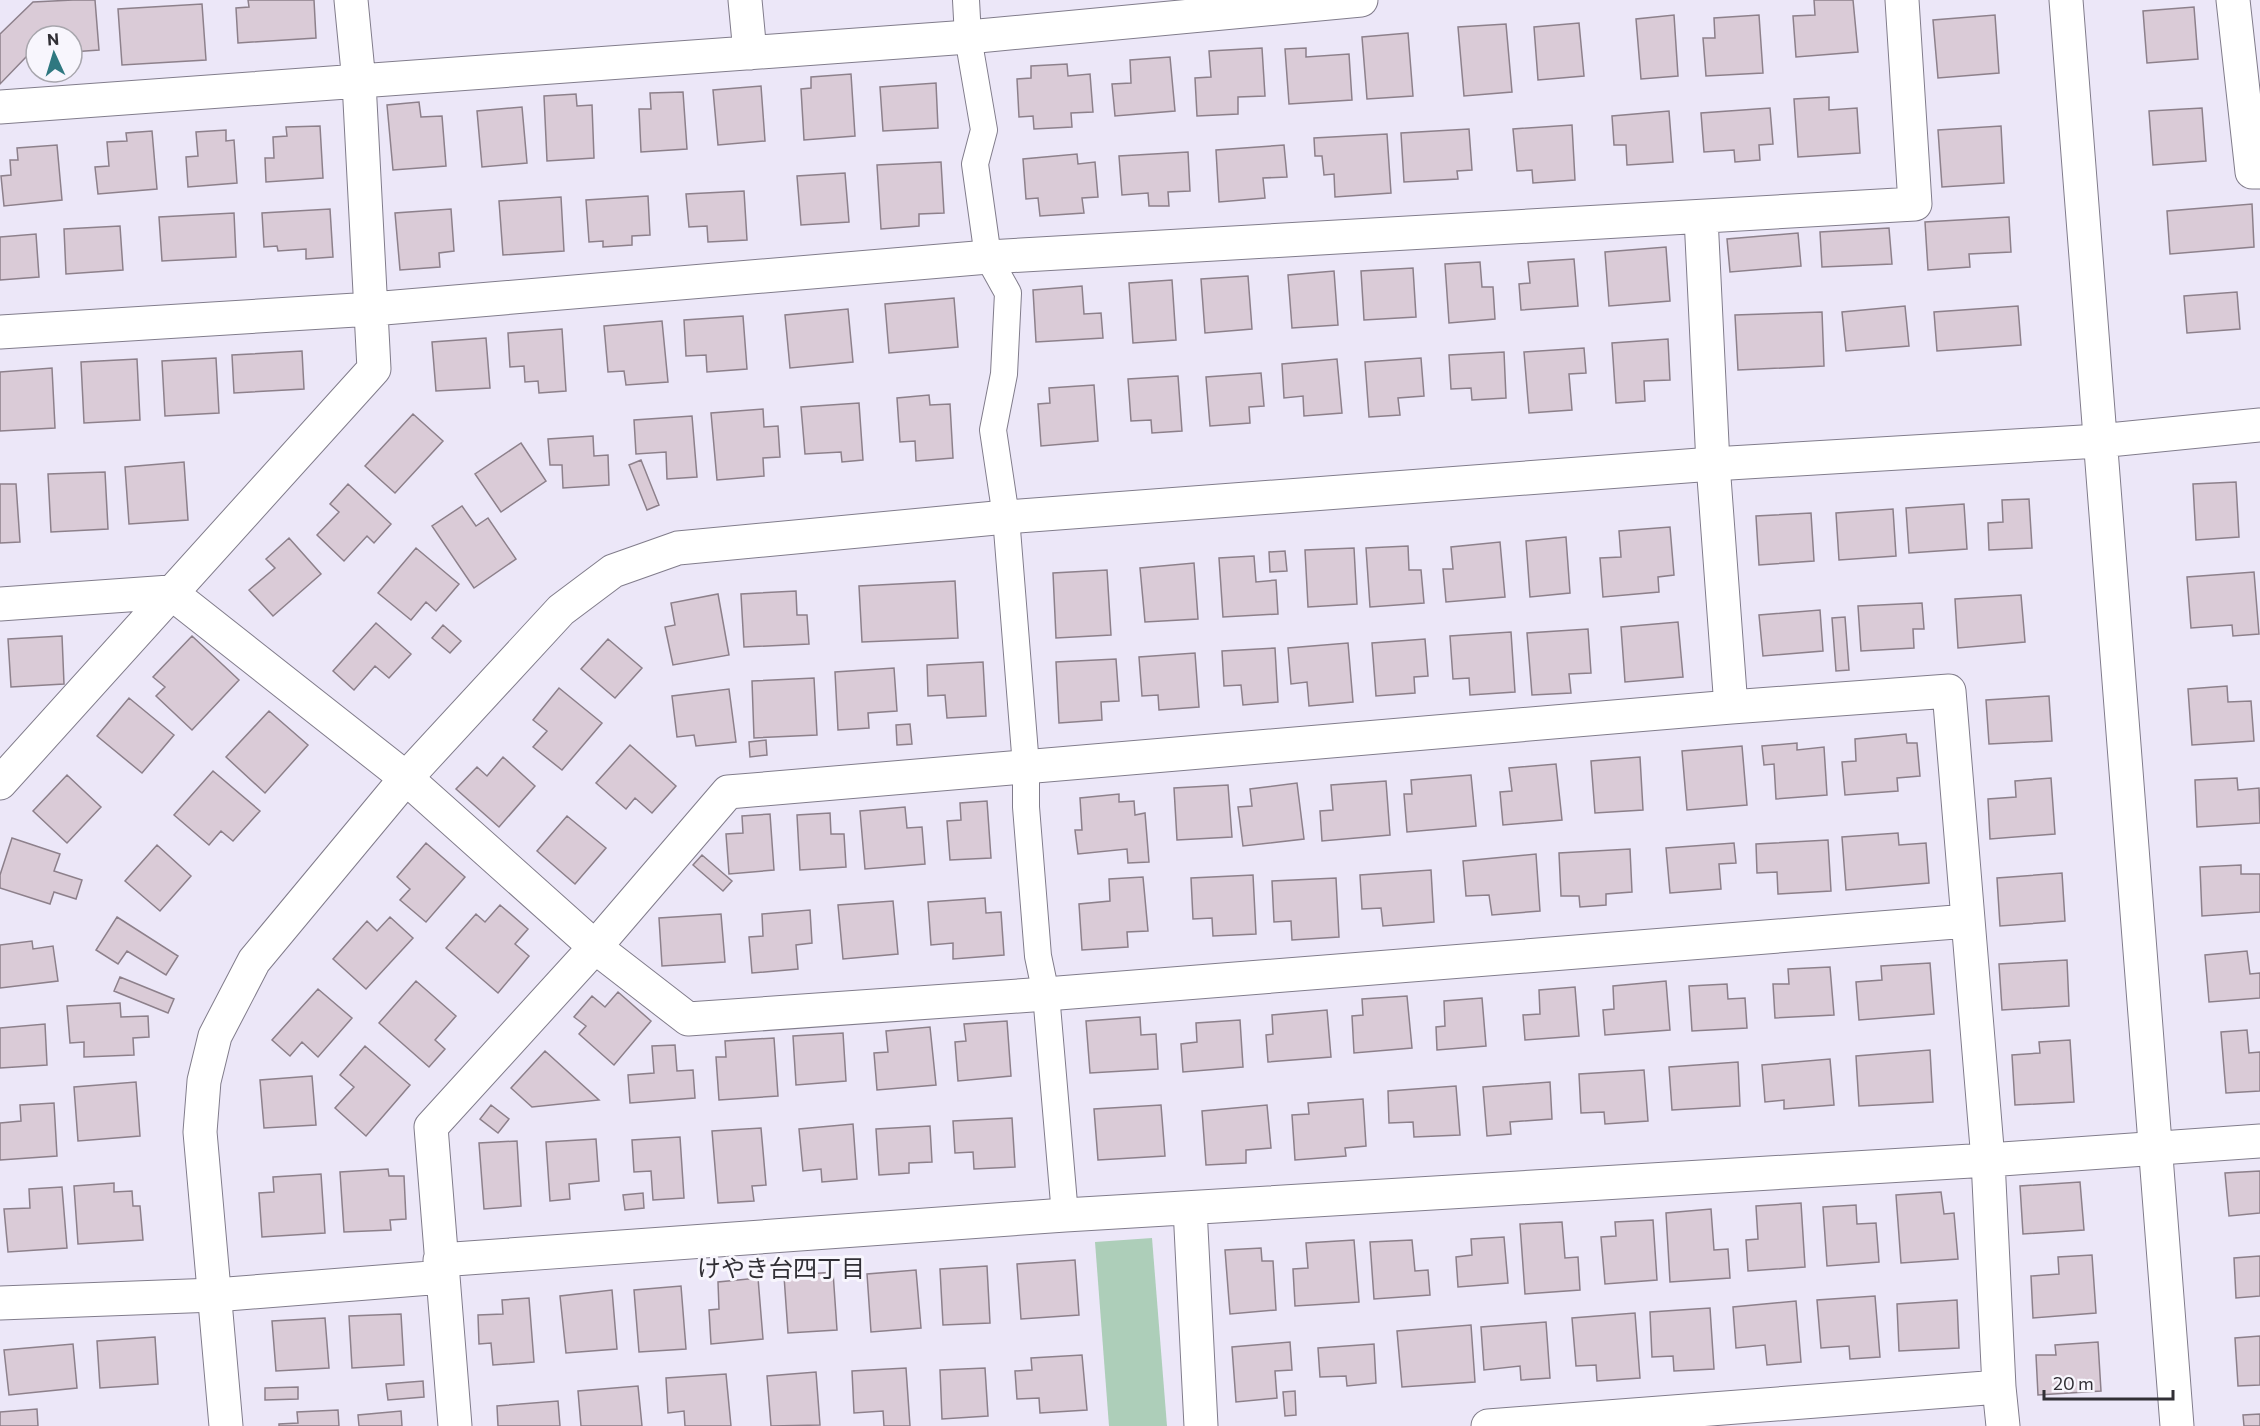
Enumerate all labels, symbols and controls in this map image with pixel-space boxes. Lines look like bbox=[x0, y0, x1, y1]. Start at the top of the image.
north arrow bbox=[24, 24, 84, 84]
text: N bbox=[46, 29, 60, 48]
district label: けやき台四丁目 bbox=[697, 1253, 865, 1282]
scale bar bbox=[2044, 1363, 2173, 1401]
text: 20 m bbox=[2053, 1372, 2094, 1394]

